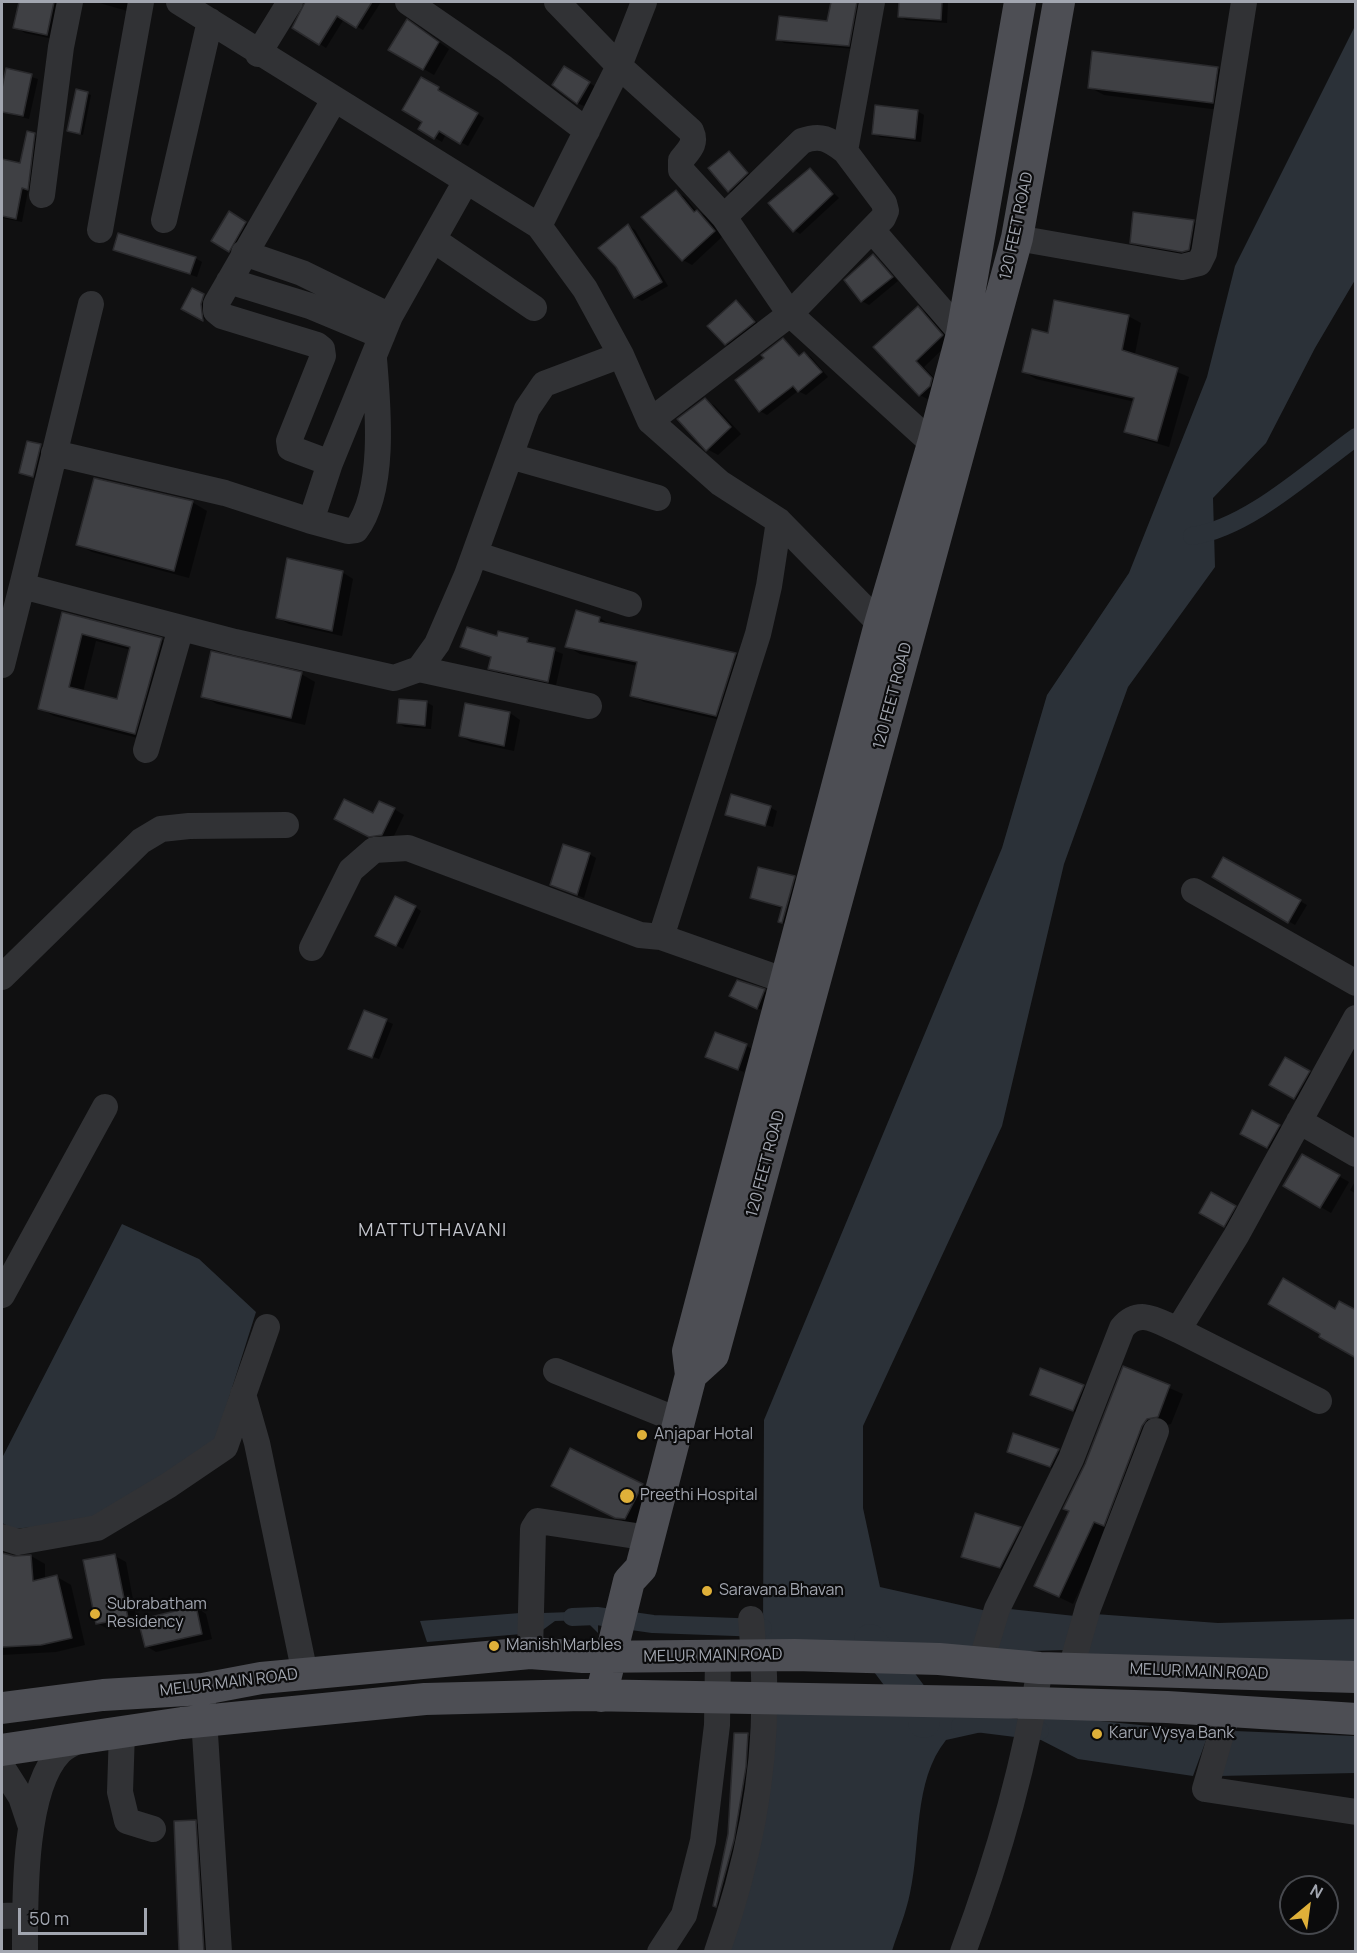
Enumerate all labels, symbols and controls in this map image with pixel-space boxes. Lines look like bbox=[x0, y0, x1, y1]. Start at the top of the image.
street label: 120 FEET ROAD bbox=[996, 170, 1038, 282]
street label: 120 FEET ROAD bbox=[870, 641, 916, 751]
street label: 120 FEET ROAD bbox=[743, 1109, 789, 1219]
district label: MATTUTHAVANI bbox=[358, 1220, 508, 1242]
place label: Anjapar Hotal bbox=[654, 1425, 753, 1445]
marker: Anjapar Hotal bbox=[635, 1428, 649, 1442]
place label: Preethi Hospital bbox=[640, 1486, 758, 1506]
marker: Preethi Hospital bbox=[618, 1487, 636, 1505]
place label: Saravana Bhavan bbox=[719, 1581, 844, 1601]
marker: Saravana Bhavan bbox=[700, 1584, 714, 1598]
place label: Subrabatham Residency bbox=[107, 1595, 207, 1633]
marker: Subrabatham Residency bbox=[88, 1607, 102, 1621]
place label: Manish Marbles bbox=[506, 1636, 622, 1656]
marker: Manish Marbles bbox=[487, 1639, 501, 1653]
street label: MELUR MAIN ROAD bbox=[643, 1645, 783, 1667]
street label: MELUR MAIN ROAD bbox=[1129, 1660, 1269, 1684]
street label: MELUR MAIN ROAD bbox=[159, 1665, 299, 1701]
place label: Karur Vysya Bank bbox=[1109, 1724, 1234, 1744]
marker: Karur Vysya Bank bbox=[1090, 1727, 1104, 1741]
north arrow bbox=[1279, 1875, 1339, 1935]
text: N bbox=[1306, 1879, 1327, 1903]
scale bar bbox=[21, 1896, 150, 1934]
text: 50 m bbox=[29, 1906, 69, 1930]

